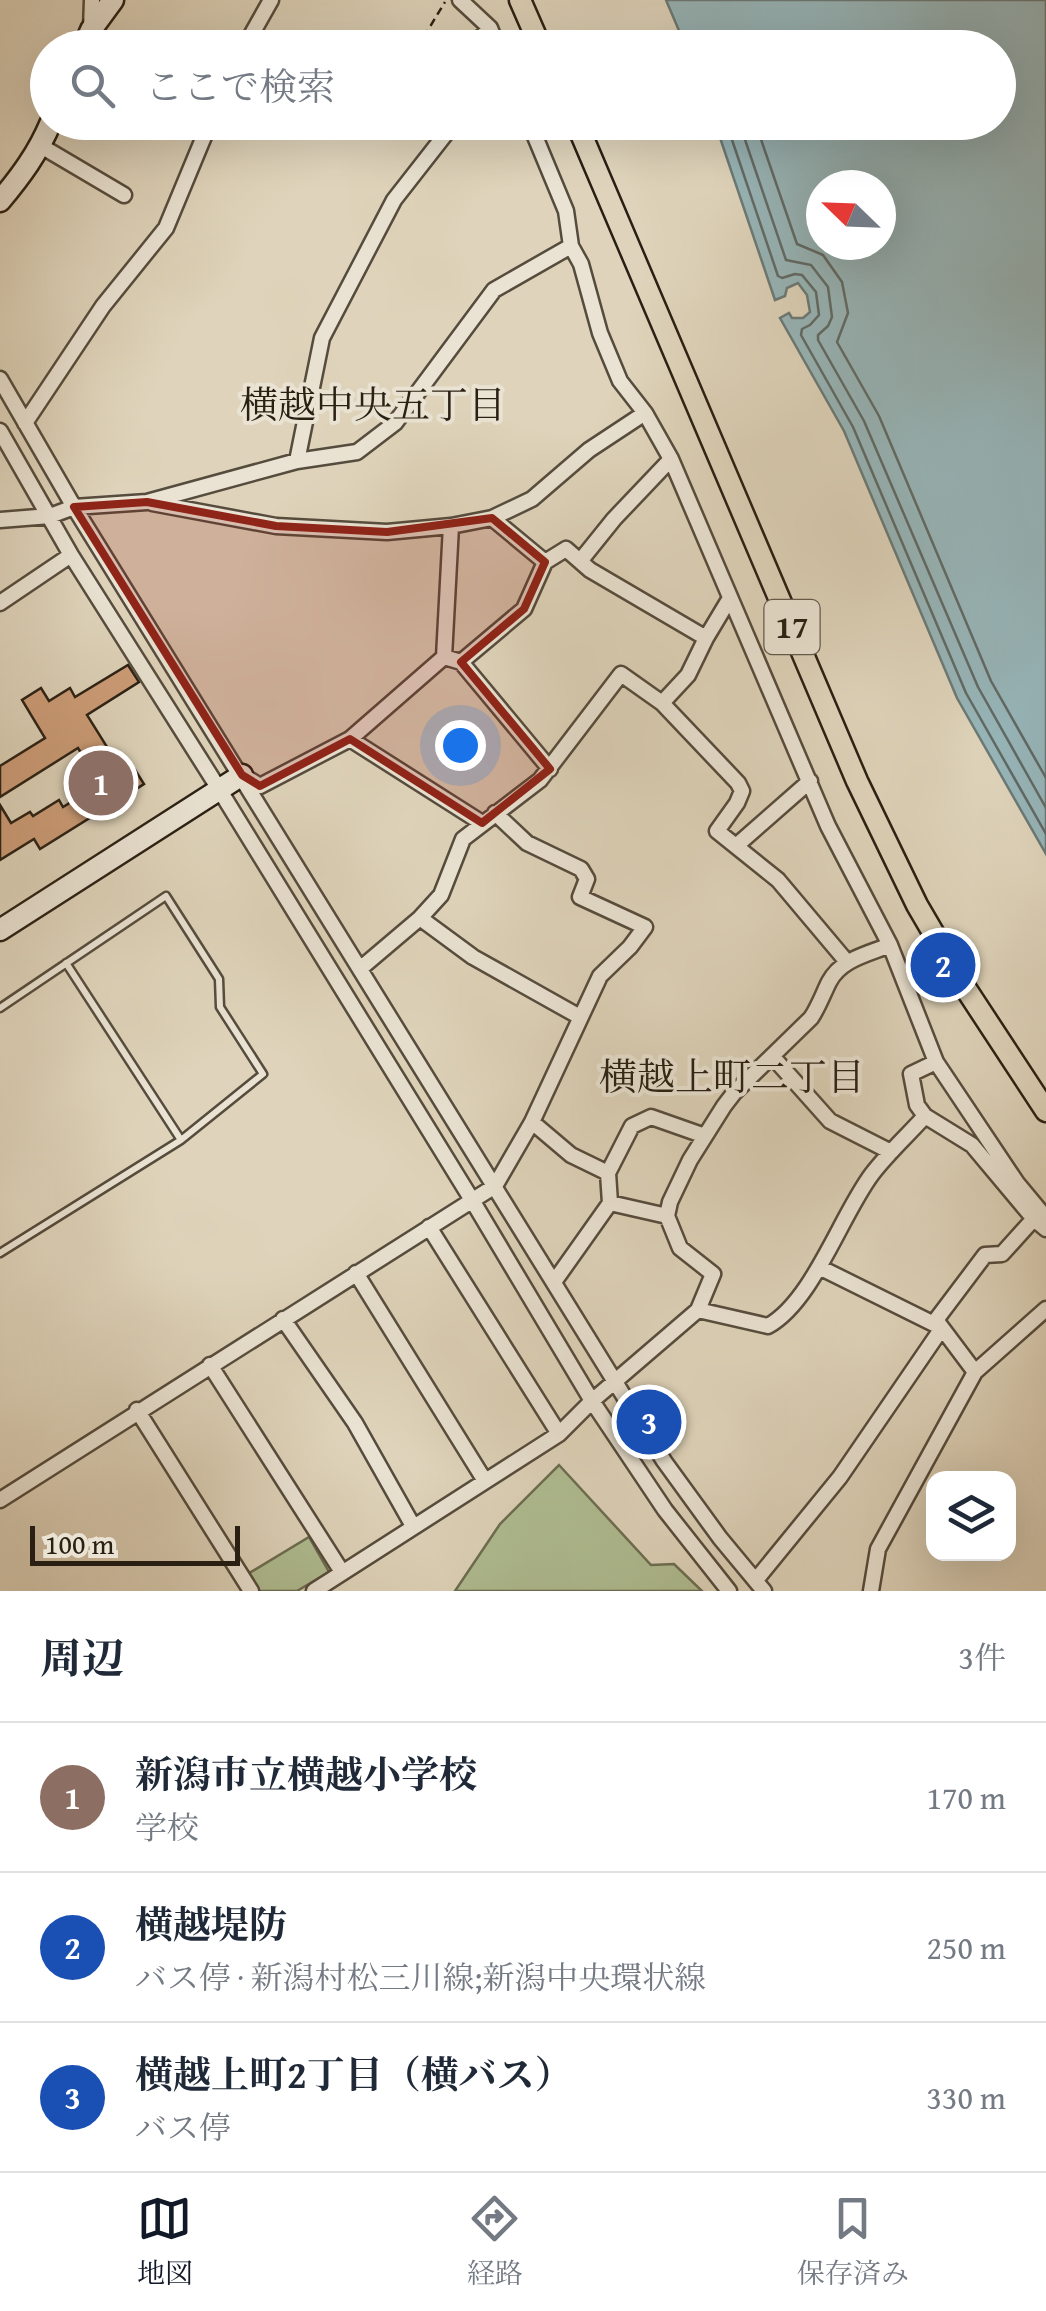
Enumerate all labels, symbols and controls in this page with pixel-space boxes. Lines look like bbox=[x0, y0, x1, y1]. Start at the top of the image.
search box bbox=[30, 30, 1016, 140]
icon: search bbox=[65, 58, 120, 113]
text: ここで検索 bbox=[145, 58, 335, 114]
north arrow bbox=[806, 170, 896, 260]
district label: 横越中央五丁目 bbox=[240, 376, 506, 432]
road number: 17 bbox=[764, 600, 820, 654]
your location bbox=[435, 720, 486, 771]
pin: 1 bbox=[68, 746, 134, 820]
pin: 2 bbox=[910, 928, 976, 1002]
district label: 横越上町二丁目 bbox=[599, 1048, 865, 1104]
pin: 3 bbox=[616, 1384, 682, 1460]
map controls bbox=[926, 1471, 1016, 1561]
button: layers bbox=[926, 1471, 1016, 1561]
scale bar bbox=[30, 1521, 240, 1566]
text: 100 m bbox=[45, 1523, 114, 1564]
text: 周辺 bbox=[40, 1627, 124, 1688]
text: 3件 bbox=[959, 1634, 1006, 1681]
text: 新潟市立横越小学校 bbox=[135, 1746, 477, 1802]
text: 1 bbox=[64, 1774, 81, 1821]
text: 170 m bbox=[927, 1774, 1006, 1821]
text: 学校 bbox=[135, 1804, 199, 1851]
text: 横越堤防 bbox=[135, 1896, 287, 1952]
text: 2 bbox=[64, 1924, 81, 1971]
text: 250 m bbox=[927, 1924, 1006, 1971]
text: バス停 · 新潟村松三川線;新潟中央環状線 bbox=[135, 1954, 706, 2001]
text: 横越上町2丁目（横バス） bbox=[135, 2046, 573, 2102]
text: 3 bbox=[64, 2074, 81, 2121]
text: 330 m bbox=[927, 2074, 1006, 2121]
text: バス停 bbox=[135, 2104, 231, 2151]
tab: 地図 bbox=[137, 2191, 193, 2293]
tab: 経路 bbox=[467, 2191, 523, 2293]
tab: 保存済み bbox=[797, 2191, 909, 2293]

